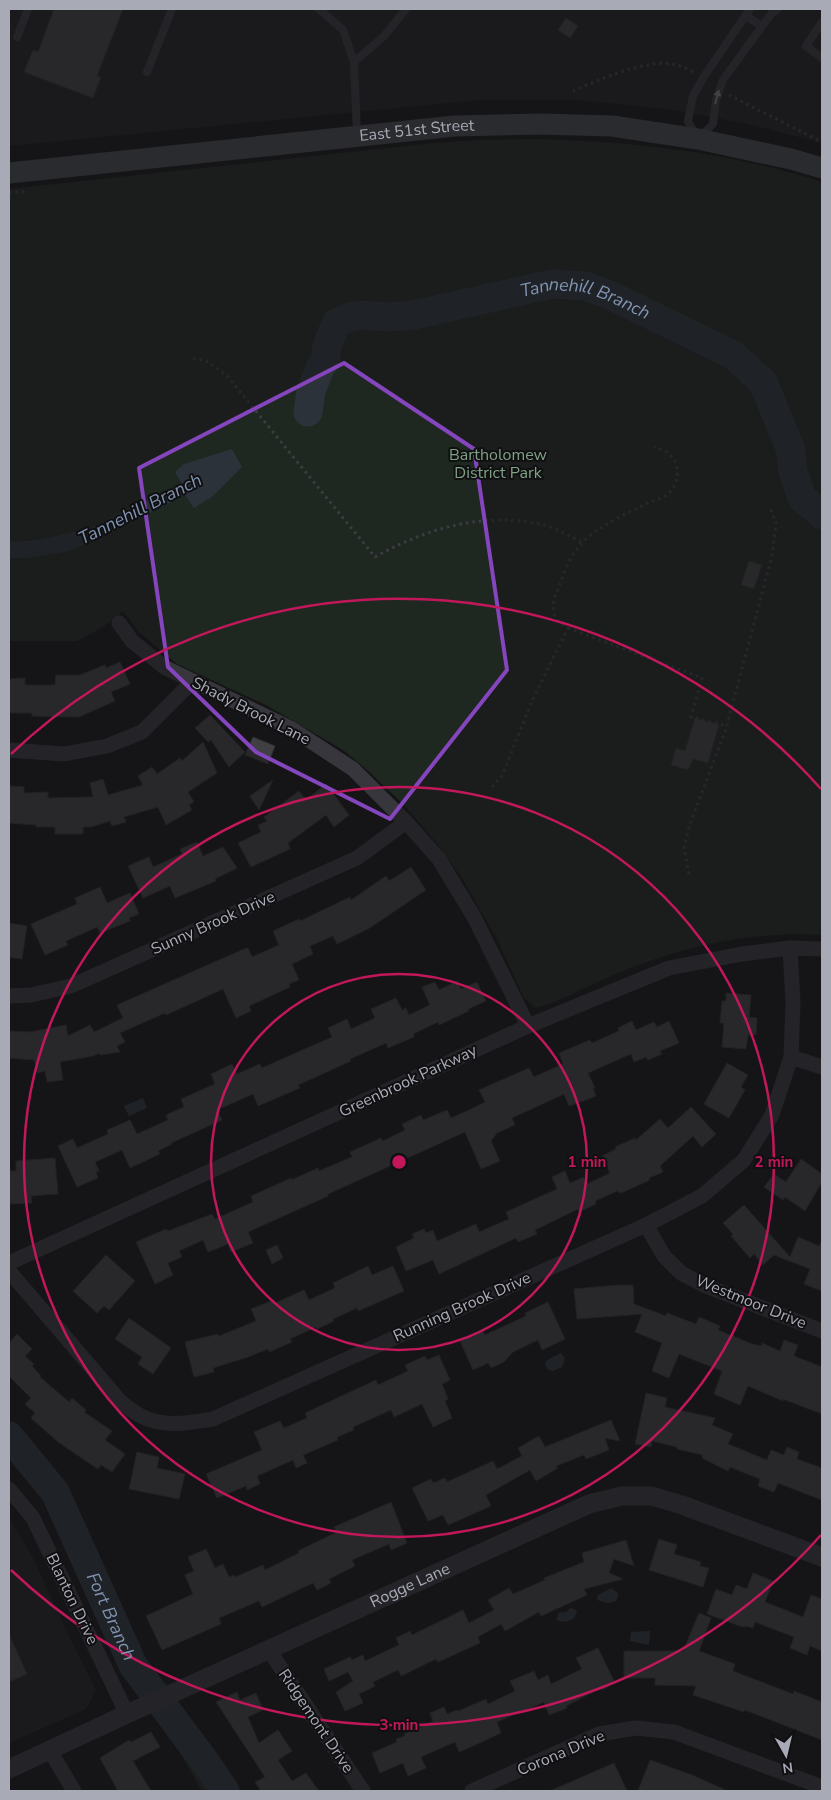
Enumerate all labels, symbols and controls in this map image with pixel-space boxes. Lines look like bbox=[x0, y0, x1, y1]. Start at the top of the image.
one-way arrow bbox=[713, 89, 721, 105]
street label: East 51st Street bbox=[358, 115, 475, 147]
water label: Tannehill Branch bbox=[518, 272, 654, 325]
park label: Bartholomew District Park bbox=[449, 444, 548, 484]
water label: Tannehill Branch bbox=[74, 468, 206, 550]
street label: Shady Brook Lane bbox=[188, 672, 314, 750]
street label: Sunny Brook Drive bbox=[148, 886, 278, 960]
street label: Greenbrook Parkway bbox=[335, 1039, 481, 1123]
text: 1 min bbox=[568, 1152, 606, 1172]
text: 2 min bbox=[755, 1152, 793, 1172]
centre of rings bbox=[390, 1153, 408, 1171]
street label: Running Brook Drive bbox=[390, 1267, 534, 1347]
street label: Westmoor Drive bbox=[692, 1270, 810, 1334]
street label: Blanton Drive bbox=[40, 1550, 104, 1648]
street label: Rogge Lane bbox=[366, 1558, 453, 1613]
water label: Fort Branch bbox=[81, 1569, 141, 1664]
street label: Ridgemont Drive bbox=[273, 1665, 359, 1777]
text: 3 min bbox=[380, 1715, 418, 1735]
street label: Corona Drive bbox=[514, 1725, 608, 1781]
north arrow bbox=[761, 1730, 811, 1780]
text: N bbox=[781, 1757, 794, 1778]

